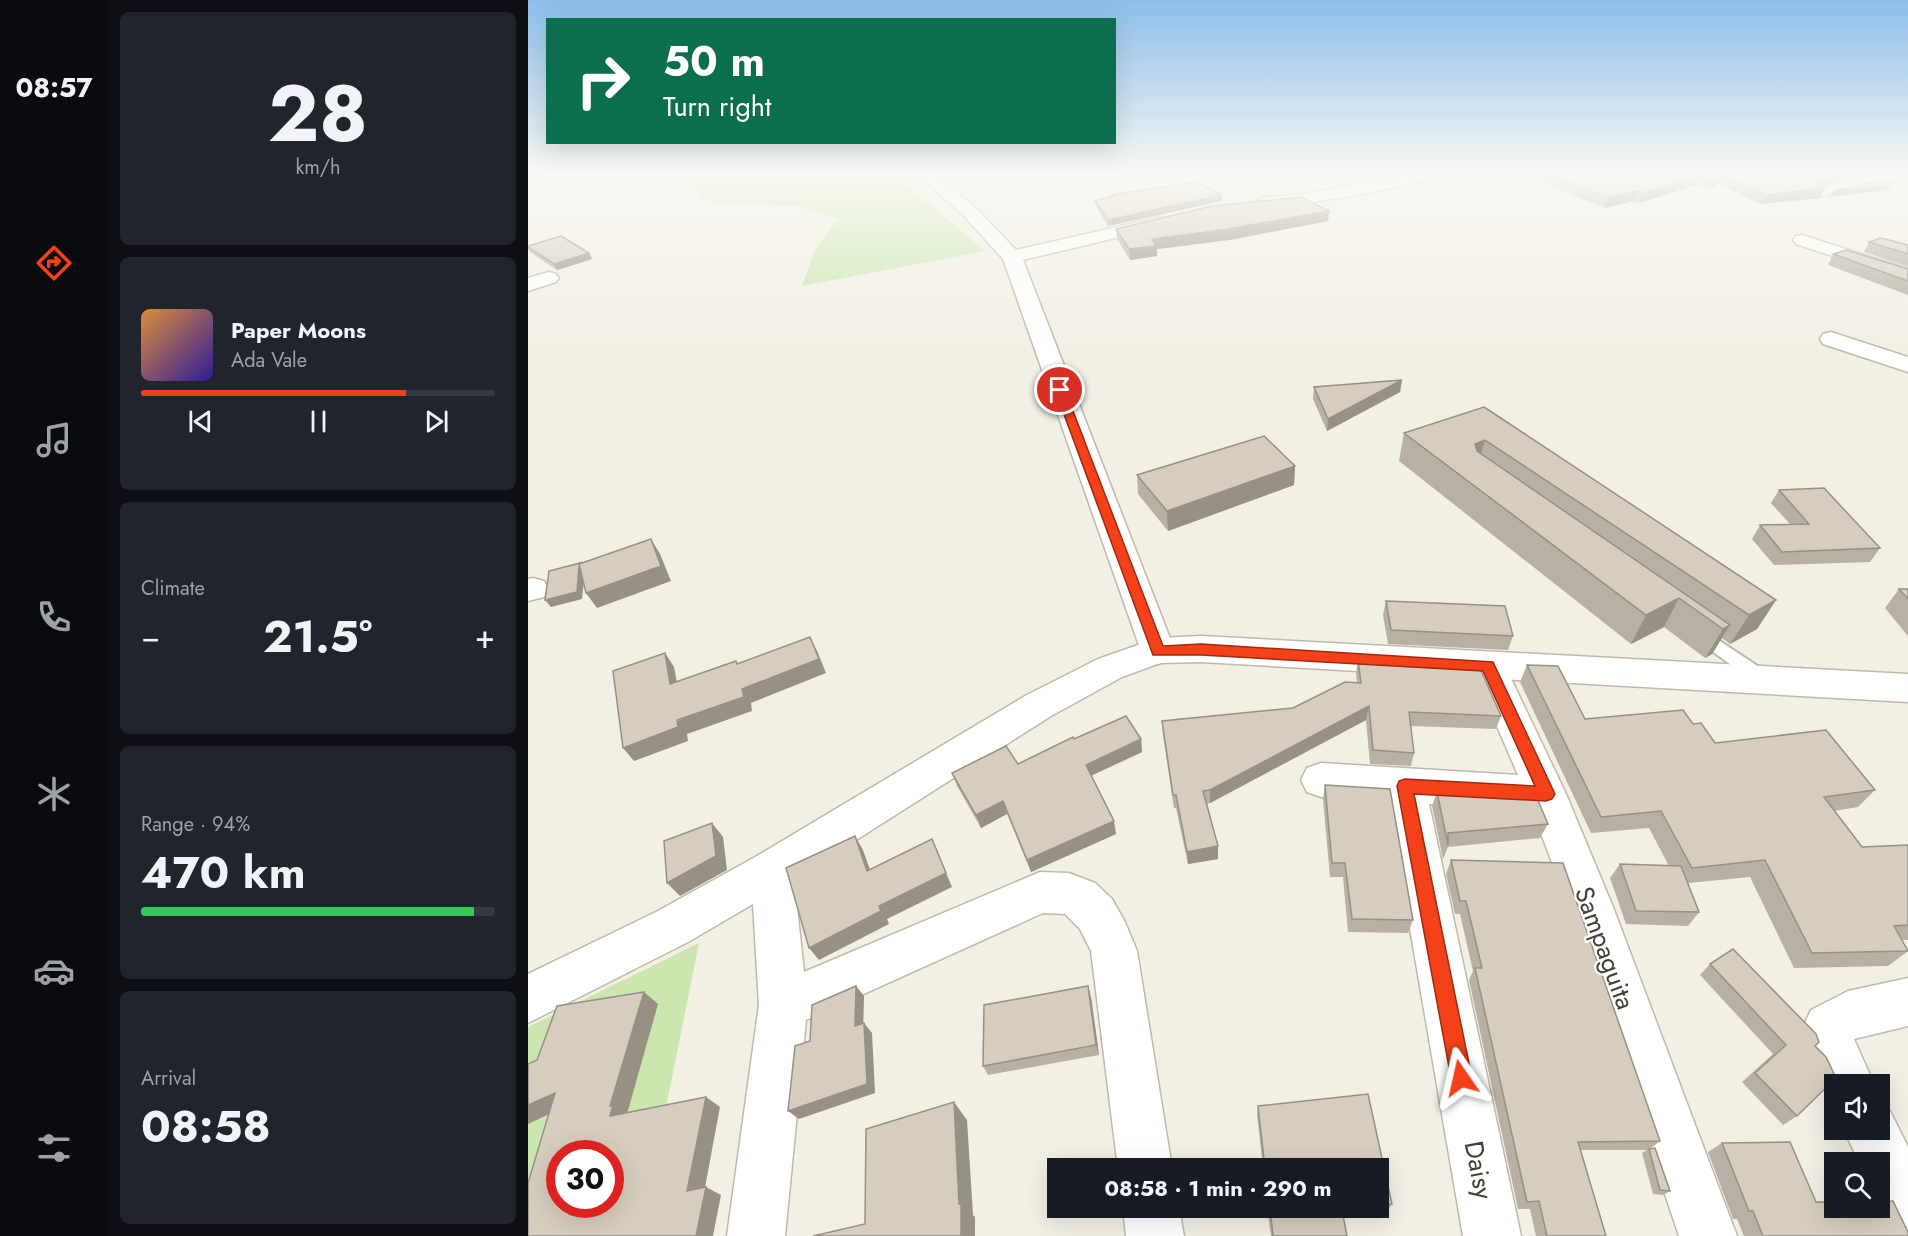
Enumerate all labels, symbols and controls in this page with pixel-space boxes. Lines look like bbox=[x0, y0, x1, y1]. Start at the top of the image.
text: 50 m bbox=[663, 31, 765, 92]
icon: right bbox=[564, 42, 642, 120]
text: 28 bbox=[268, 58, 368, 170]
text: 08:57 bbox=[15, 68, 93, 107]
text: Turn right bbox=[663, 87, 771, 126]
text: km/h bbox=[295, 153, 341, 182]
icon: directions bbox=[33, 242, 75, 284]
text: Paper Moons bbox=[231, 314, 366, 346]
text: Ada Vale bbox=[231, 346, 307, 375]
pin bbox=[1034, 364, 1085, 415]
icon: arrive bbox=[1043, 373, 1076, 406]
icon: previous bbox=[184, 405, 217, 438]
icon: pause bbox=[302, 405, 335, 438]
icon: next bbox=[420, 405, 453, 438]
icon: music bbox=[33, 419, 75, 461]
text: Climate bbox=[141, 574, 205, 603]
icon: phone bbox=[33, 596, 75, 638]
text: 21.5° bbox=[263, 604, 372, 669]
text: − bbox=[141, 613, 160, 660]
text: + bbox=[475, 613, 495, 660]
icon: climate bbox=[33, 773, 75, 815]
text: Range · 94% bbox=[141, 810, 250, 839]
text: 470 km bbox=[141, 840, 306, 905]
street label: Sampaguita bbox=[1565, 881, 1645, 1015]
icon: car bbox=[33, 950, 75, 992]
position arrow bbox=[1429, 1046, 1493, 1110]
text: Arrival bbox=[141, 1064, 196, 1093]
map controls bbox=[1824, 1074, 1890, 1218]
button: sound bbox=[1824, 1074, 1890, 1140]
text: 08:58 bbox=[141, 1094, 271, 1159]
icon: filters bbox=[33, 1127, 75, 1169]
street label: Daisy bbox=[1455, 1138, 1503, 1203]
speed limit sign: 30 bbox=[546, 1140, 624, 1218]
button: search bbox=[1824, 1152, 1890, 1218]
text: 08:58 · 1 min · 290 m bbox=[1105, 1172, 1331, 1204]

